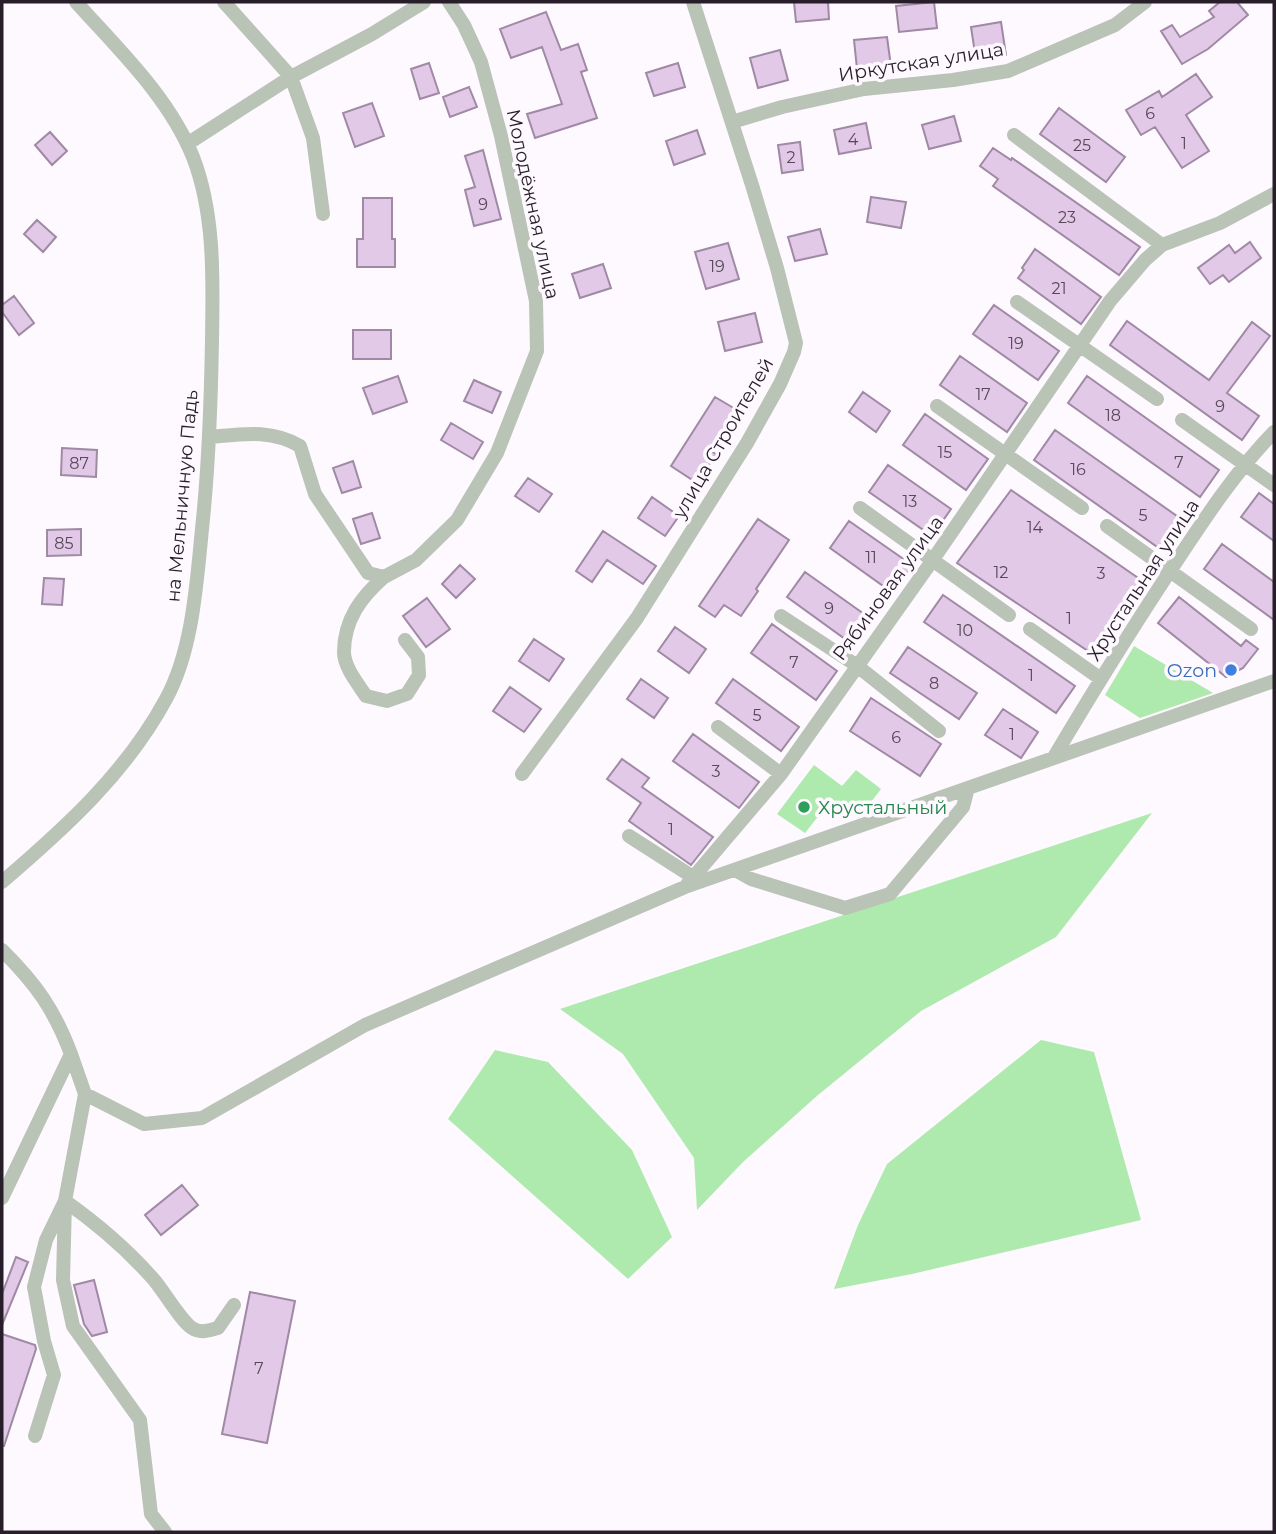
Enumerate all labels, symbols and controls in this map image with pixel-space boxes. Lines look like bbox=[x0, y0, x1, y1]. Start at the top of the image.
street label: Иркутская улица bbox=[837, 38, 1005, 86]
house number: 6 bbox=[1145, 104, 1155, 123]
street label: Молодёжная улица bbox=[502, 107, 564, 301]
house number: 4 bbox=[848, 130, 859, 149]
house number: 1 bbox=[1181, 134, 1187, 153]
house number: 25 bbox=[1073, 136, 1091, 155]
house number: 2 bbox=[786, 148, 796, 167]
house number: 9 bbox=[478, 195, 488, 214]
house number: 23 bbox=[1058, 208, 1076, 227]
house number: 19 bbox=[709, 257, 725, 276]
house number: 21 bbox=[1052, 279, 1066, 298]
house number: 19 bbox=[1008, 334, 1024, 353]
street label: улица Строителей bbox=[667, 354, 778, 523]
house number: 17 bbox=[975, 385, 991, 404]
street label: на Мельничную Падь bbox=[161, 388, 203, 603]
house number: 9 bbox=[1215, 397, 1225, 416]
house number: 18 bbox=[1105, 406, 1121, 425]
house number: 15 bbox=[938, 443, 952, 462]
house number: 7 bbox=[1174, 453, 1184, 472]
house number: 87 bbox=[69, 454, 89, 473]
house number: 16 bbox=[1070, 460, 1086, 479]
house number: 13 bbox=[903, 492, 917, 511]
street label: Хрустальная улица bbox=[1082, 495, 1204, 665]
house number: 5 bbox=[1138, 506, 1148, 525]
street label: Рябиновая улица bbox=[828, 511, 948, 665]
house number: 14 bbox=[1027, 518, 1044, 537]
house number: 85 bbox=[54, 534, 74, 553]
house number: 11 bbox=[865, 548, 877, 567]
house number: 12 bbox=[994, 563, 1008, 582]
house number: 3 bbox=[1096, 564, 1106, 583]
house number: 9 bbox=[824, 599, 834, 618]
house number: 1 bbox=[1066, 609, 1072, 628]
house number: 10 bbox=[957, 621, 973, 640]
house number: 7 bbox=[789, 653, 799, 672]
place label: Ozon bbox=[1167, 659, 1217, 682]
marker: Ozon bbox=[1223, 662, 1239, 678]
house number: 1 bbox=[1028, 666, 1034, 685]
house number: 8 bbox=[929, 674, 939, 693]
house number: 5 bbox=[752, 706, 762, 725]
house number: 1 bbox=[1009, 725, 1015, 744]
house number: 6 bbox=[891, 728, 901, 747]
house number: 3 bbox=[711, 762, 721, 781]
place label: Хрустальный bbox=[818, 796, 947, 819]
marker: Хрустальный bbox=[796, 799, 812, 815]
house number: 1 bbox=[668, 820, 674, 839]
house number: 7 bbox=[254, 1359, 264, 1378]

